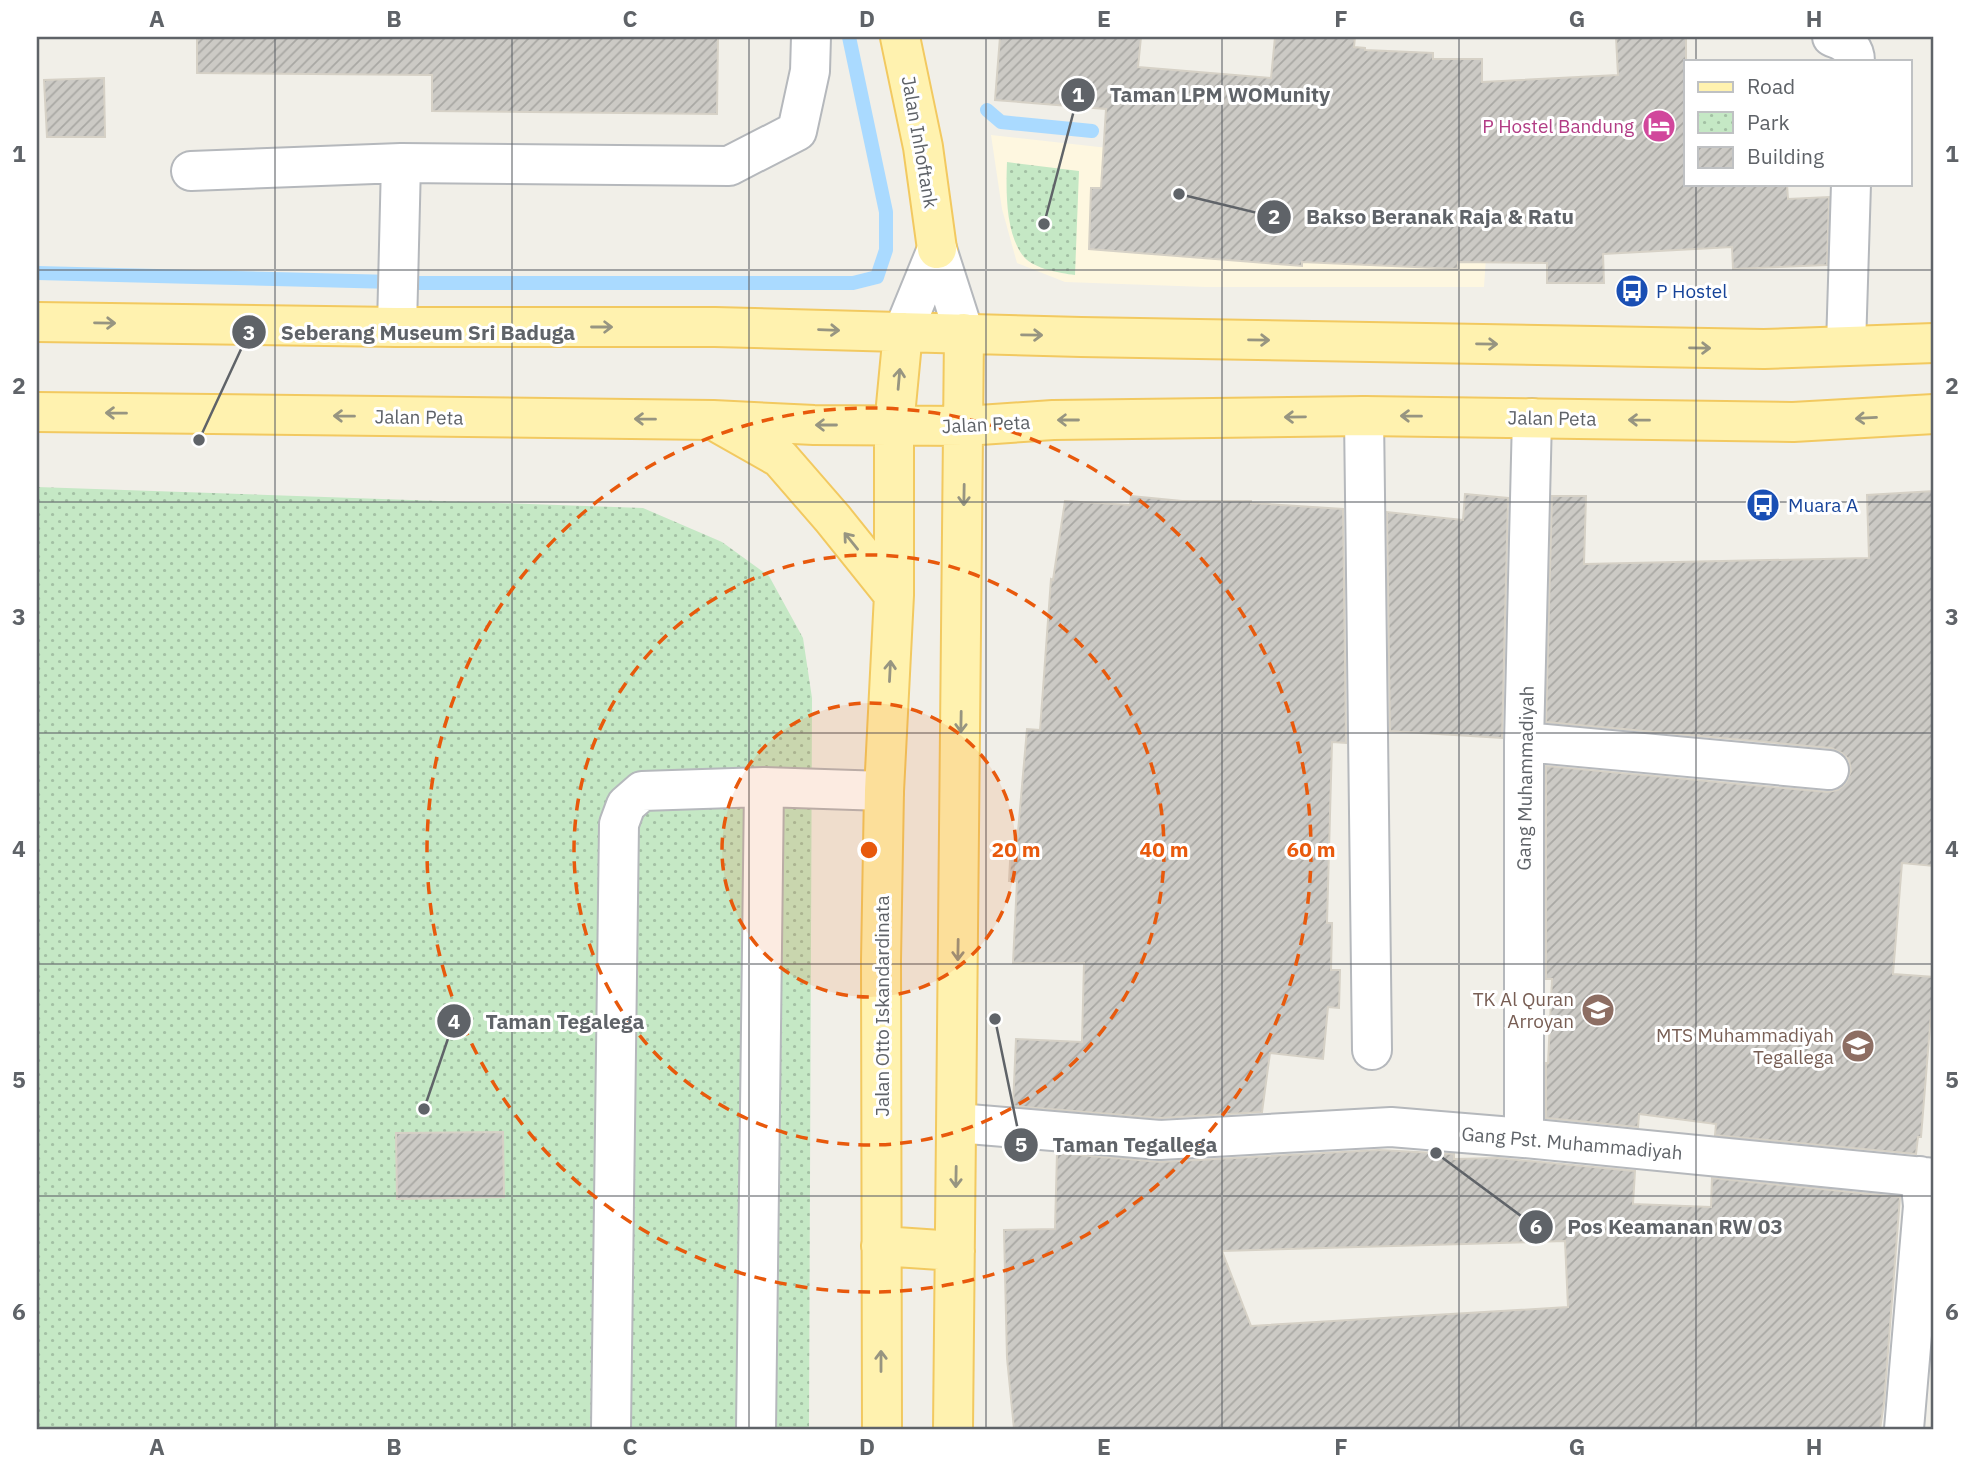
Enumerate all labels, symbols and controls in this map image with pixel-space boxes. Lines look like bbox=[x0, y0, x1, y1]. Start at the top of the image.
text: A bbox=[149, 3, 165, 33]
text: B bbox=[386, 3, 402, 33]
text: C bbox=[623, 3, 638, 33]
text: D bbox=[859, 3, 875, 33]
text: E bbox=[1097, 3, 1111, 33]
text: F bbox=[1334, 3, 1348, 33]
text: G bbox=[1569, 3, 1585, 33]
text: H bbox=[1806, 3, 1822, 33]
legend bbox=[1684, 60, 1912, 186]
text: Road bbox=[1747, 72, 1795, 100]
street label: Jalan Inhoftank bbox=[897, 74, 943, 210]
callout: Taman LPM WOMunity bbox=[1061, 74, 1344, 116]
text: 1 bbox=[1072, 80, 1085, 108]
text: Taman LPM WOMunity bbox=[1110, 80, 1331, 108]
hotel icon: P Hostel Bandung bbox=[1640, 107, 1678, 145]
text: Park bbox=[1747, 108, 1790, 136]
place label: P Hostel Bandung bbox=[1482, 114, 1634, 138]
text: 1 bbox=[12, 138, 26, 168]
text: 1 bbox=[1945, 138, 1959, 168]
text: Building bbox=[1747, 142, 1824, 170]
callout: Bakso Beranak Raja & Ratu bbox=[1257, 196, 1588, 238]
text: 2 bbox=[1268, 202, 1280, 230]
text: Bakso Beranak Raja & Ratu bbox=[1306, 202, 1574, 230]
bus stop icon: P Hostel bbox=[1613, 272, 1651, 310]
place label: P Hostel bbox=[1656, 279, 1727, 303]
callout: Seberang Museum Sri Baduga bbox=[232, 311, 589, 353]
one-way arrow bbox=[93, 316, 116, 330]
text: 3 bbox=[243, 318, 255, 346]
text: Seberang Museum Sri Baduga bbox=[281, 318, 575, 346]
one-way arrow bbox=[590, 320, 613, 334]
one-way arrow bbox=[818, 323, 841, 336]
one-way arrow bbox=[1020, 328, 1043, 341]
one-way arrow bbox=[1248, 333, 1271, 347]
one-way arrow bbox=[1475, 337, 1498, 351]
one-way arrow bbox=[1689, 341, 1712, 355]
one-way arrow bbox=[893, 368, 906, 390]
text: 2 bbox=[12, 370, 26, 400]
text: 2 bbox=[1945, 370, 1959, 400]
street label: Jalan Peta bbox=[374, 404, 464, 430]
street label: Jalan Peta bbox=[1507, 405, 1597, 431]
one-way arrow bbox=[105, 406, 128, 420]
one-way arrow bbox=[332, 409, 355, 423]
one-way arrow bbox=[1400, 409, 1423, 423]
street label: Jalan Peta bbox=[941, 410, 1031, 438]
one-way arrow bbox=[1284, 410, 1307, 423]
one-way arrow bbox=[1855, 412, 1878, 425]
one-way arrow bbox=[633, 413, 656, 426]
one-way arrow bbox=[1057, 413, 1080, 427]
one-way arrow bbox=[1627, 413, 1650, 426]
one-way arrow bbox=[815, 418, 838, 432]
one-way arrow bbox=[957, 483, 970, 506]
bus stop icon: Muara A bbox=[1744, 486, 1782, 524]
place label: Muara A bbox=[1788, 493, 1858, 517]
one-way arrow bbox=[844, 533, 859, 551]
text: 3 bbox=[12, 601, 26, 631]
text: 3 bbox=[1945, 601, 1959, 631]
one-way arrow bbox=[884, 660, 897, 683]
street label: Gang Muhammadiyah bbox=[1511, 685, 1539, 871]
one-way arrow bbox=[955, 710, 968, 733]
text: 4 bbox=[12, 833, 26, 863]
text: 4 bbox=[1945, 833, 1959, 863]
text: 20 m bbox=[992, 835, 1040, 863]
text: 40 m bbox=[1140, 835, 1188, 863]
text: 60 m bbox=[1287, 835, 1335, 863]
centre of rings bbox=[857, 838, 881, 862]
street label: Jalan Otto Iskandardinata bbox=[870, 895, 894, 1117]
one-way arrow bbox=[952, 938, 965, 961]
place label: TK Al Quran Arroyan bbox=[1473, 987, 1574, 1033]
school or university icon: TK Al Quran Arroyan bbox=[1579, 991, 1617, 1029]
callout: Taman Tegalega bbox=[436, 1000, 658, 1042]
text: 4 bbox=[448, 1007, 460, 1035]
text: Taman Tegalega bbox=[486, 1007, 644, 1035]
place label: MTS Muhammadiyah Tegallega bbox=[1656, 1023, 1834, 1069]
school or university icon: MTS Muhammadiyah Tegallega bbox=[1839, 1027, 1877, 1065]
text: 5 bbox=[12, 1064, 26, 1094]
text: 5 bbox=[1945, 1064, 1959, 1094]
street label: Gang Pst. Muhammadiyah bbox=[1460, 1121, 1684, 1165]
callout: Taman Tegallega bbox=[1003, 1124, 1231, 1166]
text: 5 bbox=[1015, 1130, 1027, 1158]
text: Taman Tegallega bbox=[1053, 1130, 1218, 1158]
one-way arrow bbox=[949, 1165, 963, 1188]
callout: Pos Keamanan RW 03 bbox=[1518, 1206, 1797, 1248]
text: 6 bbox=[1530, 1212, 1542, 1240]
text: Pos Keamanan RW 03 bbox=[1567, 1212, 1783, 1240]
text: 6 bbox=[12, 1296, 26, 1326]
text: 6 bbox=[1945, 1296, 1959, 1326]
one-way arrow bbox=[874, 1350, 888, 1373]
text: A bbox=[149, 1431, 165, 1461]
text: B bbox=[386, 1431, 402, 1461]
text: C bbox=[623, 1431, 638, 1461]
text: D bbox=[859, 1431, 875, 1461]
text: E bbox=[1097, 1431, 1111, 1461]
text: F bbox=[1334, 1431, 1348, 1461]
text: G bbox=[1569, 1431, 1585, 1461]
text: H bbox=[1806, 1431, 1822, 1461]

